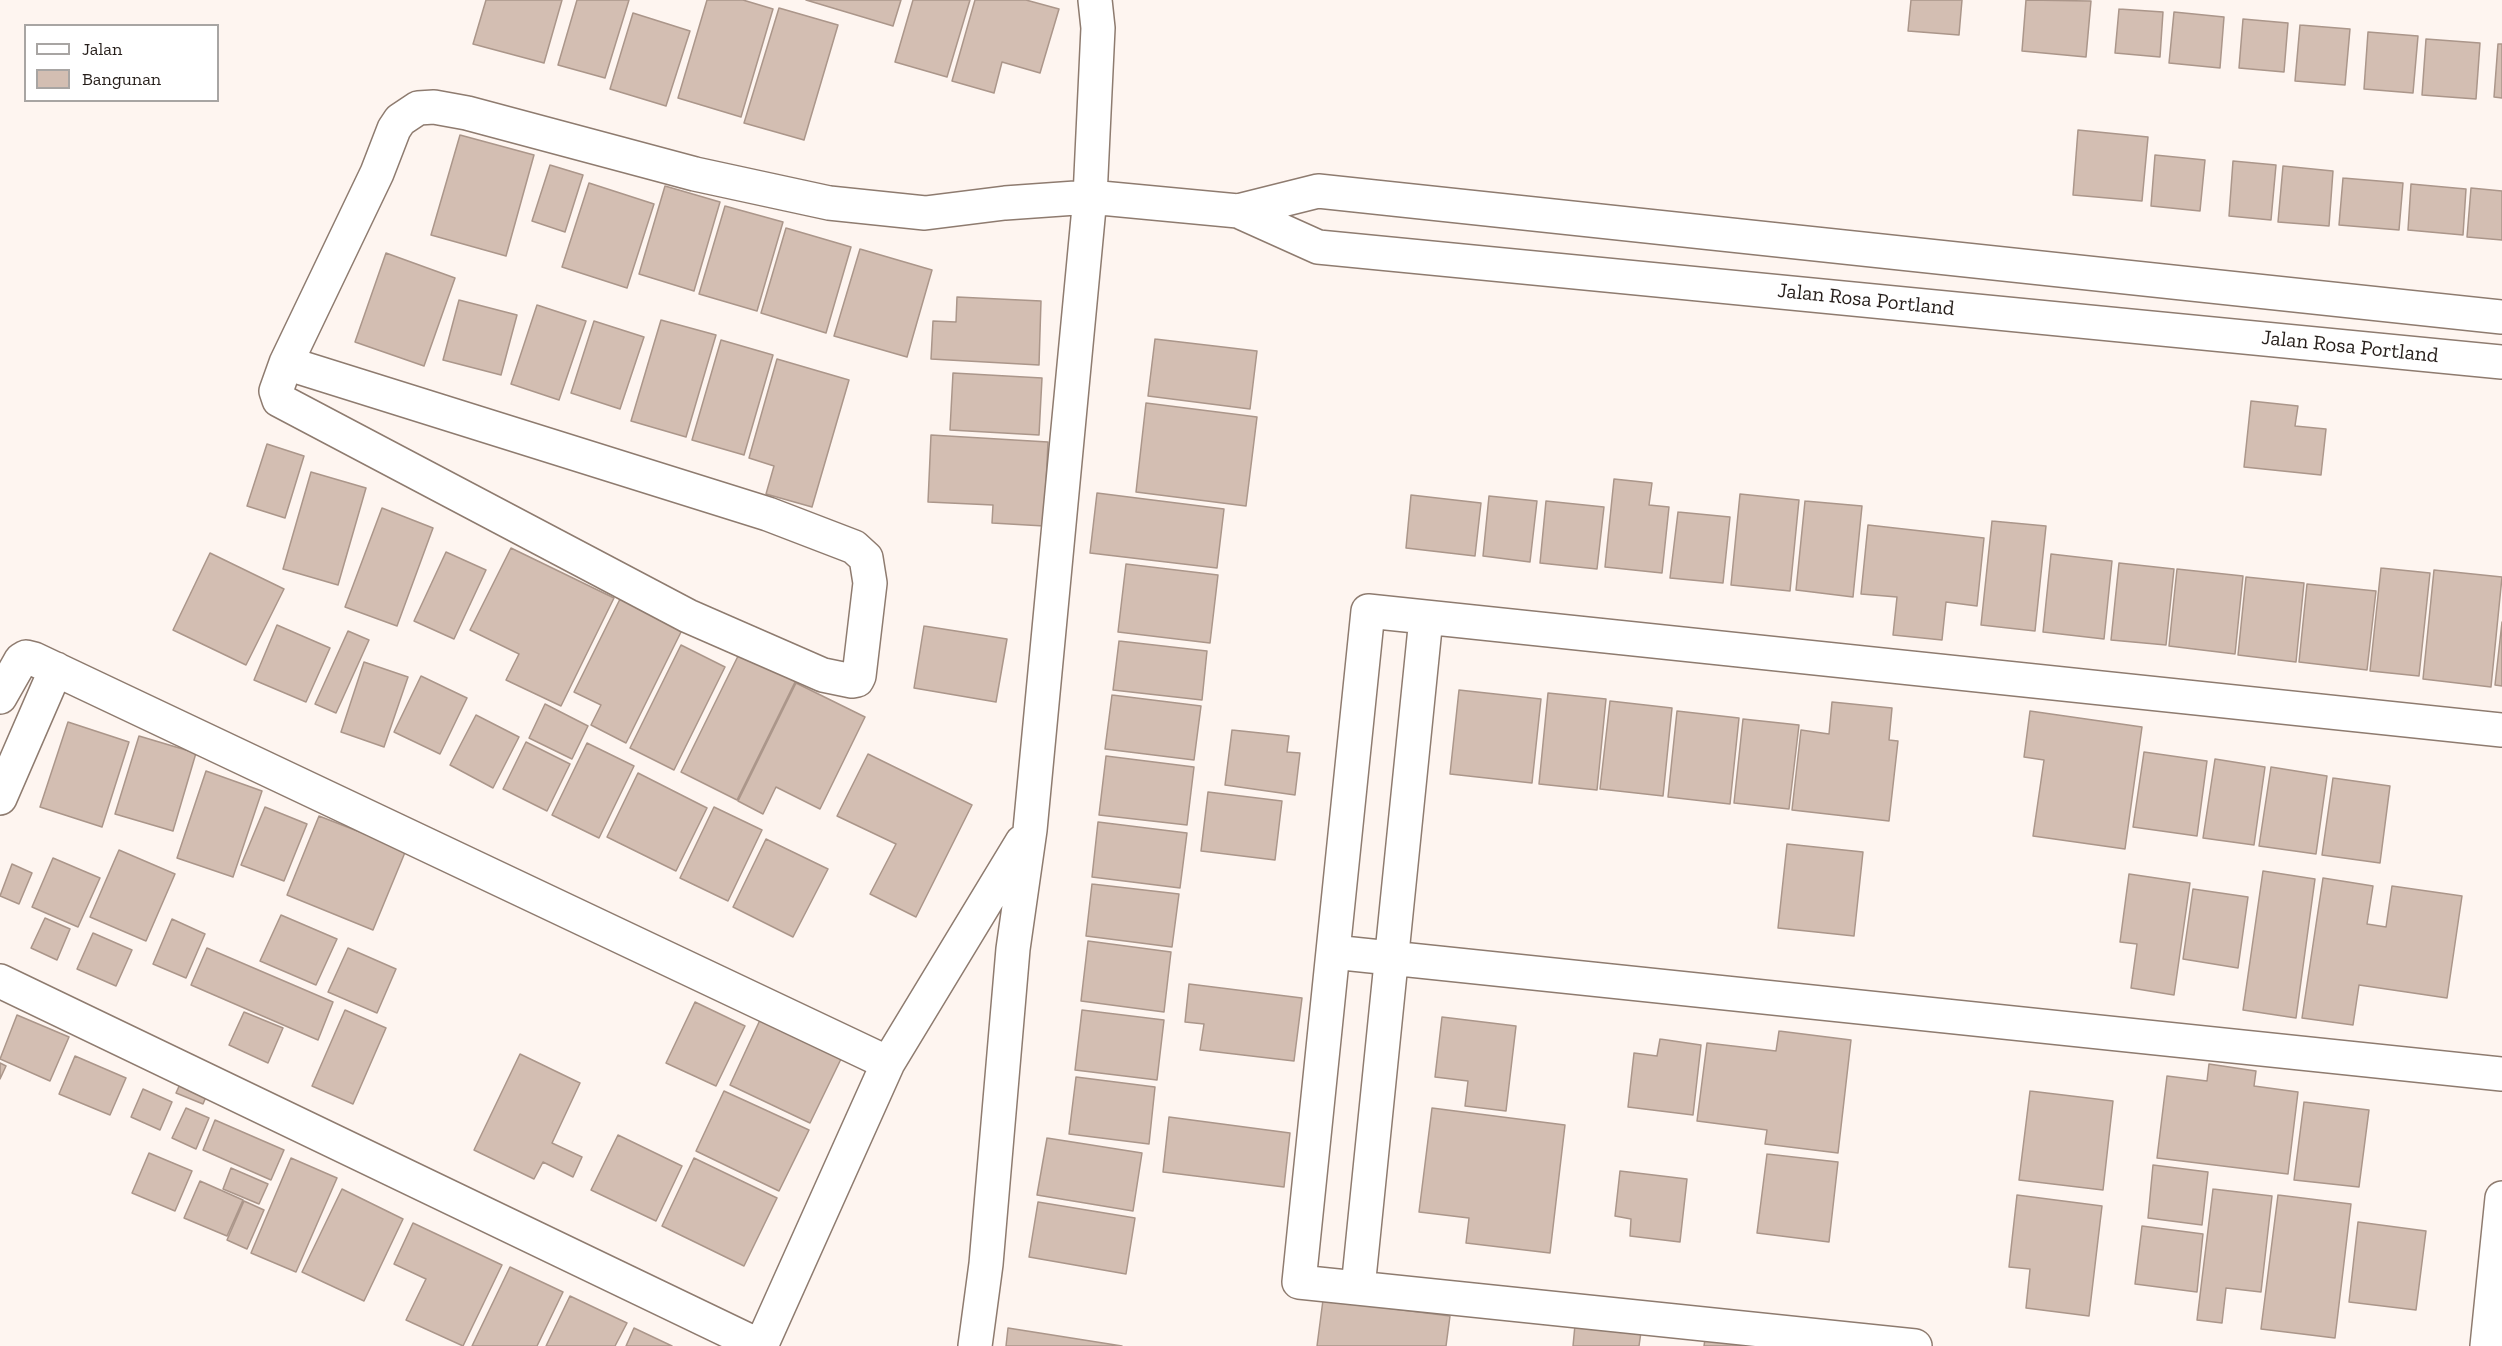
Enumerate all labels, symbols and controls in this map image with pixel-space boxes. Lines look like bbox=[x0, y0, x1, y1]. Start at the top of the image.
legend bbox=[24, 24, 219, 102]
text: Jalan bbox=[82, 38, 122, 60]
text: Bangunan bbox=[82, 68, 161, 90]
street label: Jalan Rosa Portland bbox=[1776, 278, 1956, 322]
street label: Jalan Rosa Portland bbox=[2260, 325, 2440, 369]

